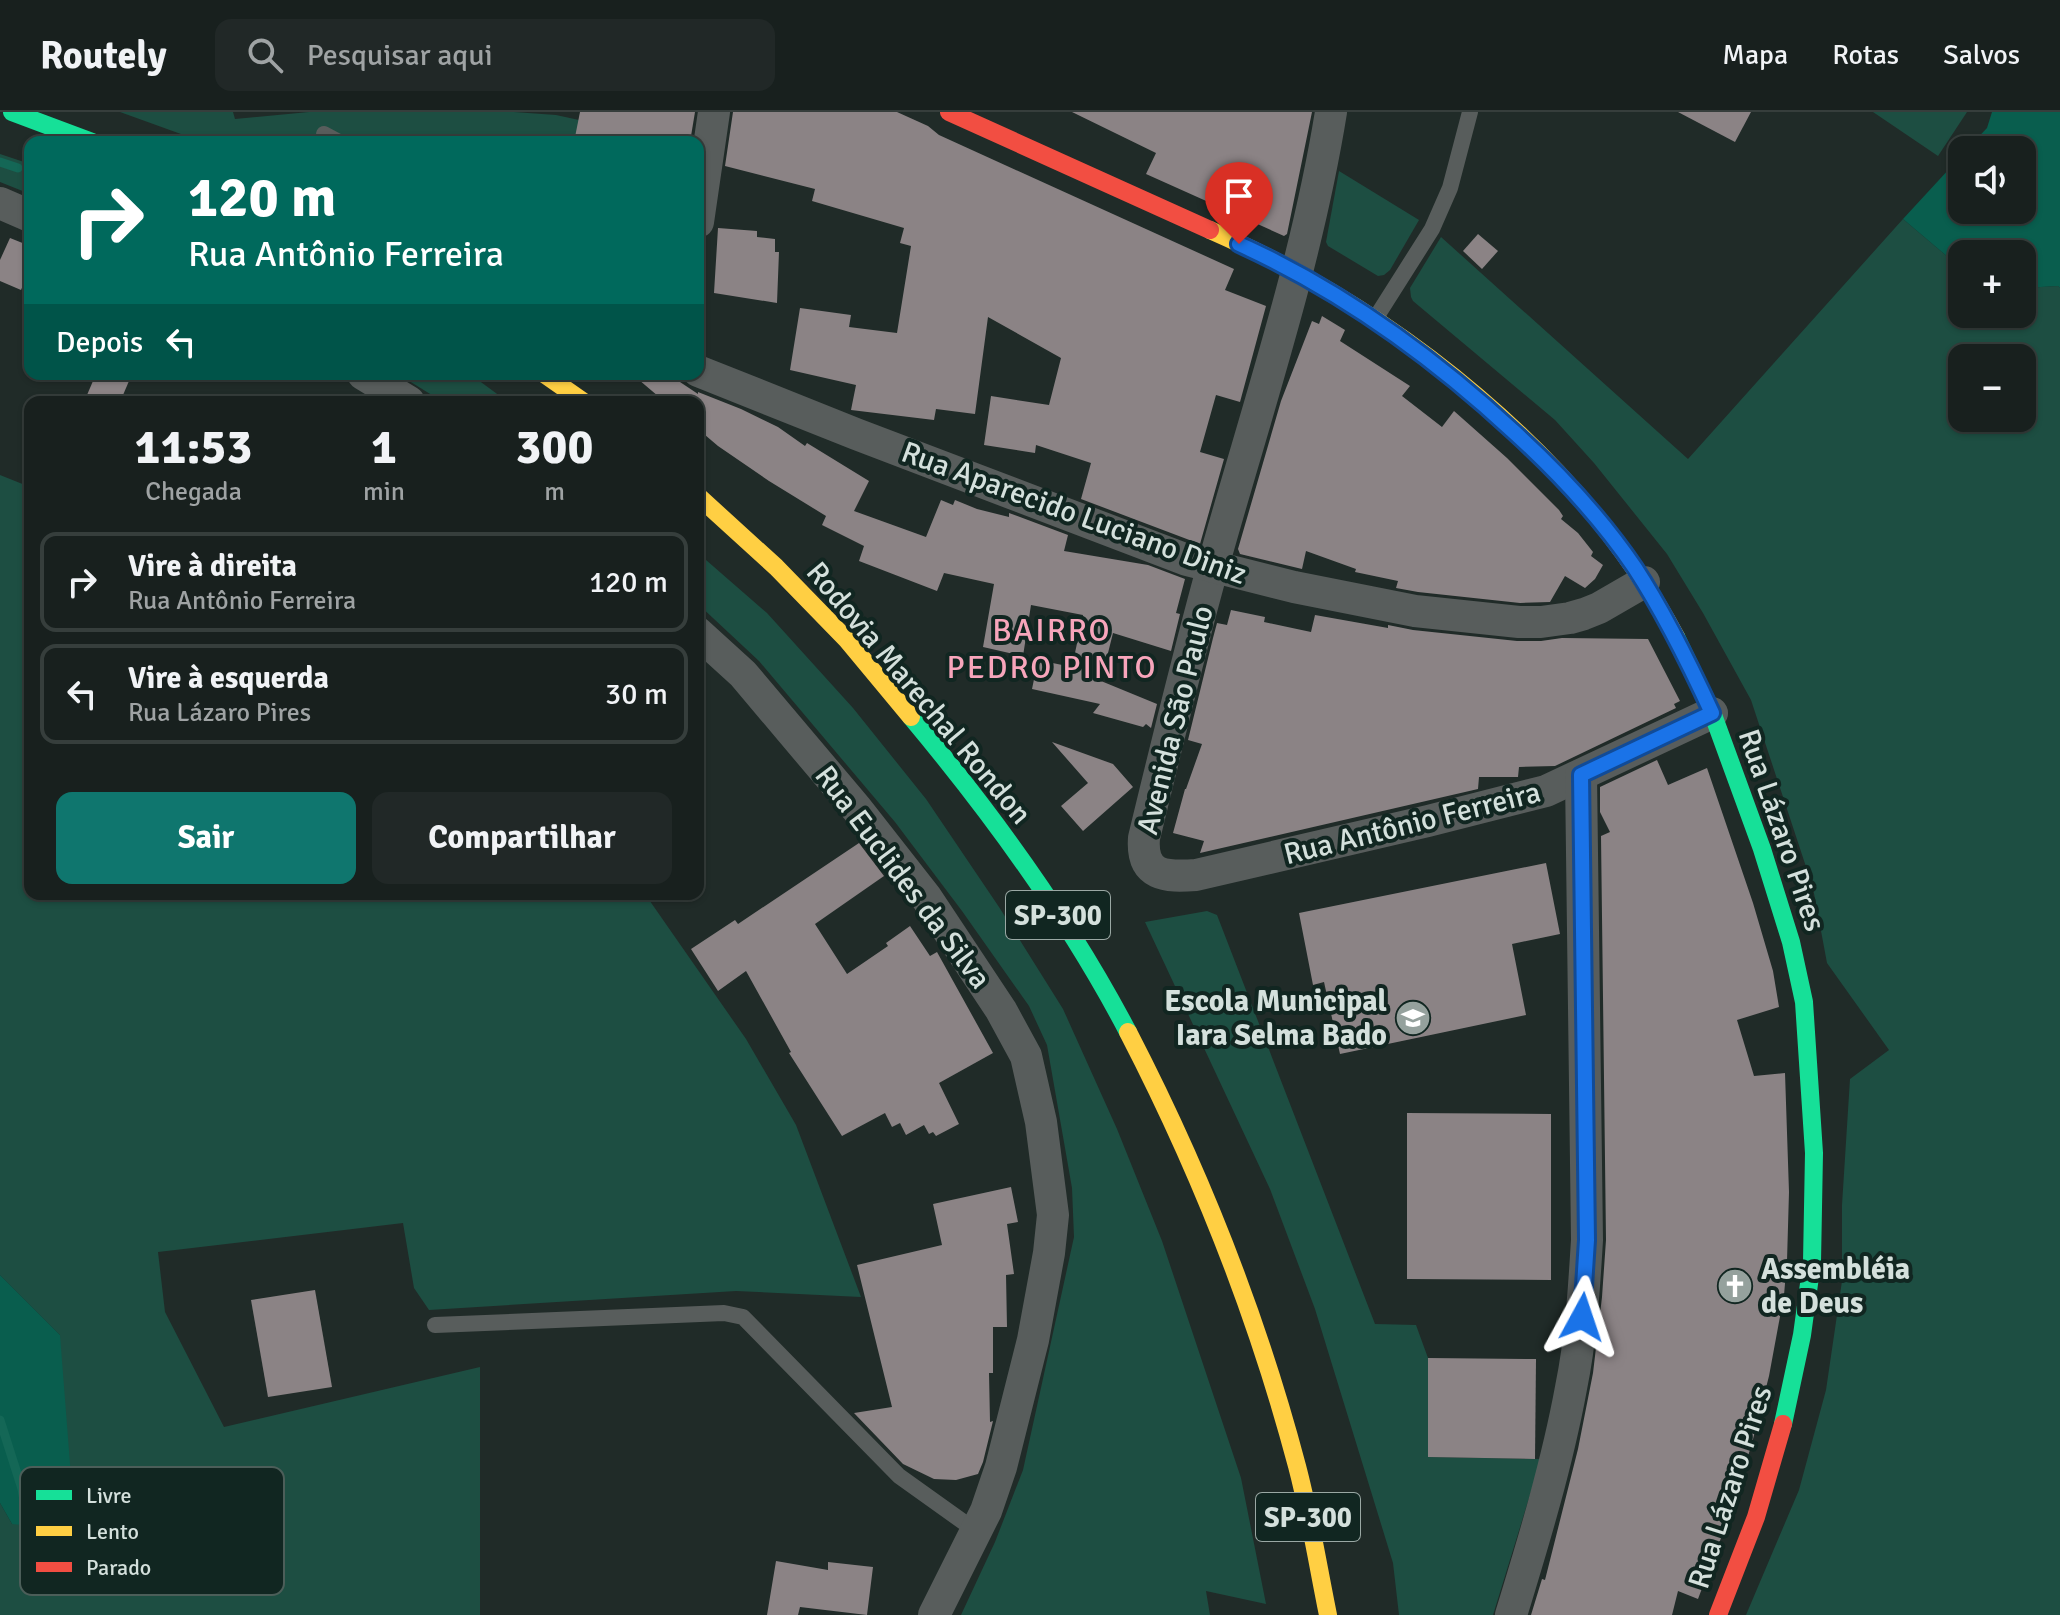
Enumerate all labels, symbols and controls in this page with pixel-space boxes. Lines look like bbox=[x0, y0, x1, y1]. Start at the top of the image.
search box bbox=[215, 19, 775, 91]
text: Routely bbox=[40, 32, 167, 79]
icon: search bbox=[243, 33, 287, 77]
text: Pesquisar aqui bbox=[307, 37, 493, 74]
text: Mapa bbox=[1722, 38, 1788, 72]
text: Rotas bbox=[1832, 38, 1899, 72]
text: Salvos bbox=[1943, 38, 2020, 72]
map controls bbox=[1948, 136, 2036, 432]
button: sound bbox=[1948, 136, 2036, 224]
pin bbox=[1205, 162, 1273, 244]
text: 120 m bbox=[188, 163, 336, 232]
icon: right bbox=[56, 168, 160, 272]
icon: arrive bbox=[1217, 174, 1261, 218]
text: Rua Antônio Ferreira bbox=[188, 232, 504, 277]
button: + bbox=[1948, 240, 2036, 328]
icon: left bbox=[159, 320, 203, 364]
text: Depois bbox=[56, 324, 143, 361]
button: − bbox=[1948, 344, 2036, 432]
text: 11:53 bbox=[135, 418, 252, 477]
text: 1 bbox=[371, 418, 397, 477]
text: 300 bbox=[516, 418, 593, 477]
street label: Rua Aparecido Luciano Diniz bbox=[896, 434, 1251, 593]
text: Chegada bbox=[145, 476, 242, 508]
text: min bbox=[363, 476, 405, 508]
text: m bbox=[544, 476, 565, 508]
text: Vire à direita bbox=[128, 548, 297, 585]
street label: Rodovia Marechal Rondon bbox=[798, 555, 1039, 832]
icon: right bbox=[60, 560, 104, 604]
text: 120 m bbox=[589, 564, 668, 601]
text: Rua Antônio Ferreira bbox=[128, 585, 356, 617]
street label: Avenida São Paulo bbox=[1129, 602, 1222, 838]
district label: BAIRRO PEDRO PINTO bbox=[946, 611, 1158, 687]
text: Vire à esquerda bbox=[128, 660, 329, 697]
icon: left bbox=[60, 672, 104, 716]
text: 30 m bbox=[605, 676, 668, 713]
text: Rua Lázaro Pires bbox=[128, 697, 311, 729]
street label: Rua Lázaro Pires bbox=[1730, 724, 1833, 936]
street label: Rua Euclides da Silva bbox=[807, 758, 999, 996]
street label: Rua Antônio Ferreira bbox=[1280, 774, 1544, 873]
button: Sair bbox=[56, 792, 356, 884]
button: Compartilhar bbox=[372, 792, 672, 884]
road number: SP-300 bbox=[1006, 891, 1110, 939]
place label: Escola Municipal Iara Selma Bado bbox=[1164, 983, 1387, 1054]
school or university icon: Escola Municipal Iara Selma Bado bbox=[1394, 999, 1432, 1037]
place label: Assembléia de Deus bbox=[1761, 1251, 1910, 1322]
church icon: Assembléia de Deus bbox=[1716, 1267, 1754, 1305]
position arrow bbox=[1540, 1275, 1624, 1359]
street label: Rua Lázaro Pires bbox=[1680, 1381, 1781, 1593]
legend bbox=[20, 1467, 284, 1595]
text: Livre bbox=[86, 1482, 132, 1509]
road number: SP-300 bbox=[1256, 1493, 1360, 1541]
text: Lento bbox=[86, 1518, 139, 1545]
text: Parado bbox=[86, 1554, 151, 1581]

